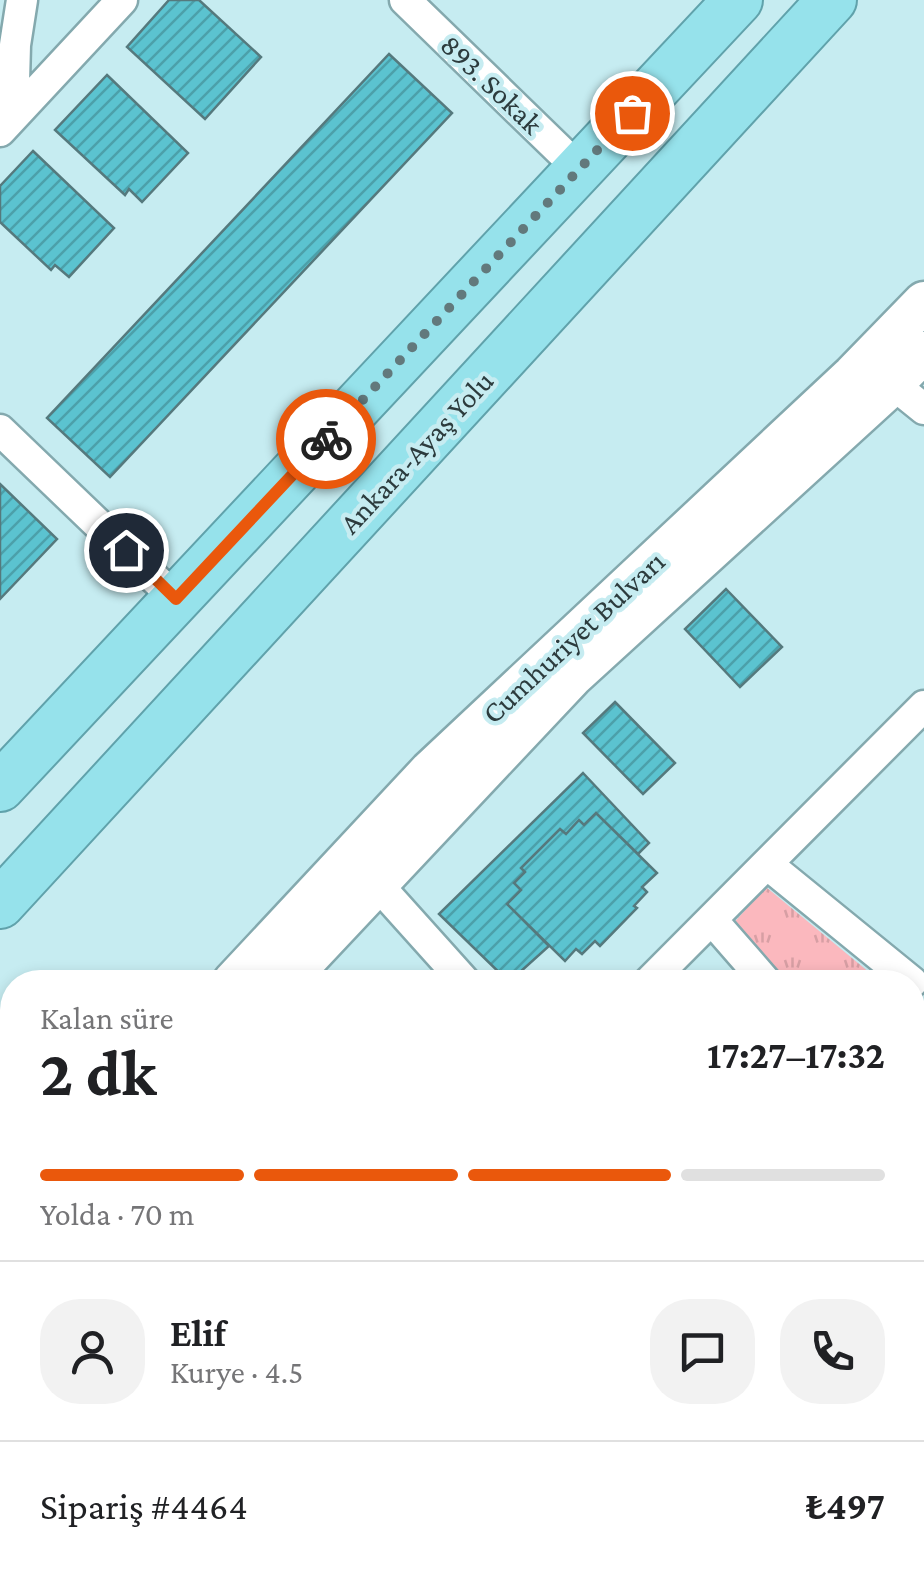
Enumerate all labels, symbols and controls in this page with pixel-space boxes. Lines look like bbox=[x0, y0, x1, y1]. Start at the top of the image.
street label: 893. Sokak bbox=[434, 28, 550, 141]
pin bbox=[590, 71, 675, 156]
icon: bag bbox=[605, 86, 660, 141]
street label: Ankara-Ayaş Yolu bbox=[332, 364, 500, 541]
courier bbox=[276, 389, 376, 489]
icon: bike bbox=[299, 412, 354, 467]
pin bbox=[84, 508, 169, 593]
icon: home bbox=[99, 523, 154, 578]
street label: Cumhuriyet Bulvarı bbox=[475, 544, 672, 730]
text: Kalan süre bbox=[40, 1000, 174, 1036]
text: 17:27–17:32 bbox=[707, 1034, 885, 1076]
text: 2 dk bbox=[40, 1037, 156, 1109]
text: Yolda · 70 m bbox=[40, 1196, 194, 1232]
button: person bbox=[40, 1299, 145, 1404]
button: chat bbox=[650, 1299, 755, 1404]
button: phone bbox=[780, 1299, 885, 1404]
text: Elif bbox=[170, 1312, 226, 1354]
text: Kurye · 4.5 bbox=[170, 1354, 303, 1390]
text: Sipariş #4464 bbox=[40, 1485, 248, 1527]
text: ₺497 bbox=[806, 1485, 885, 1527]

